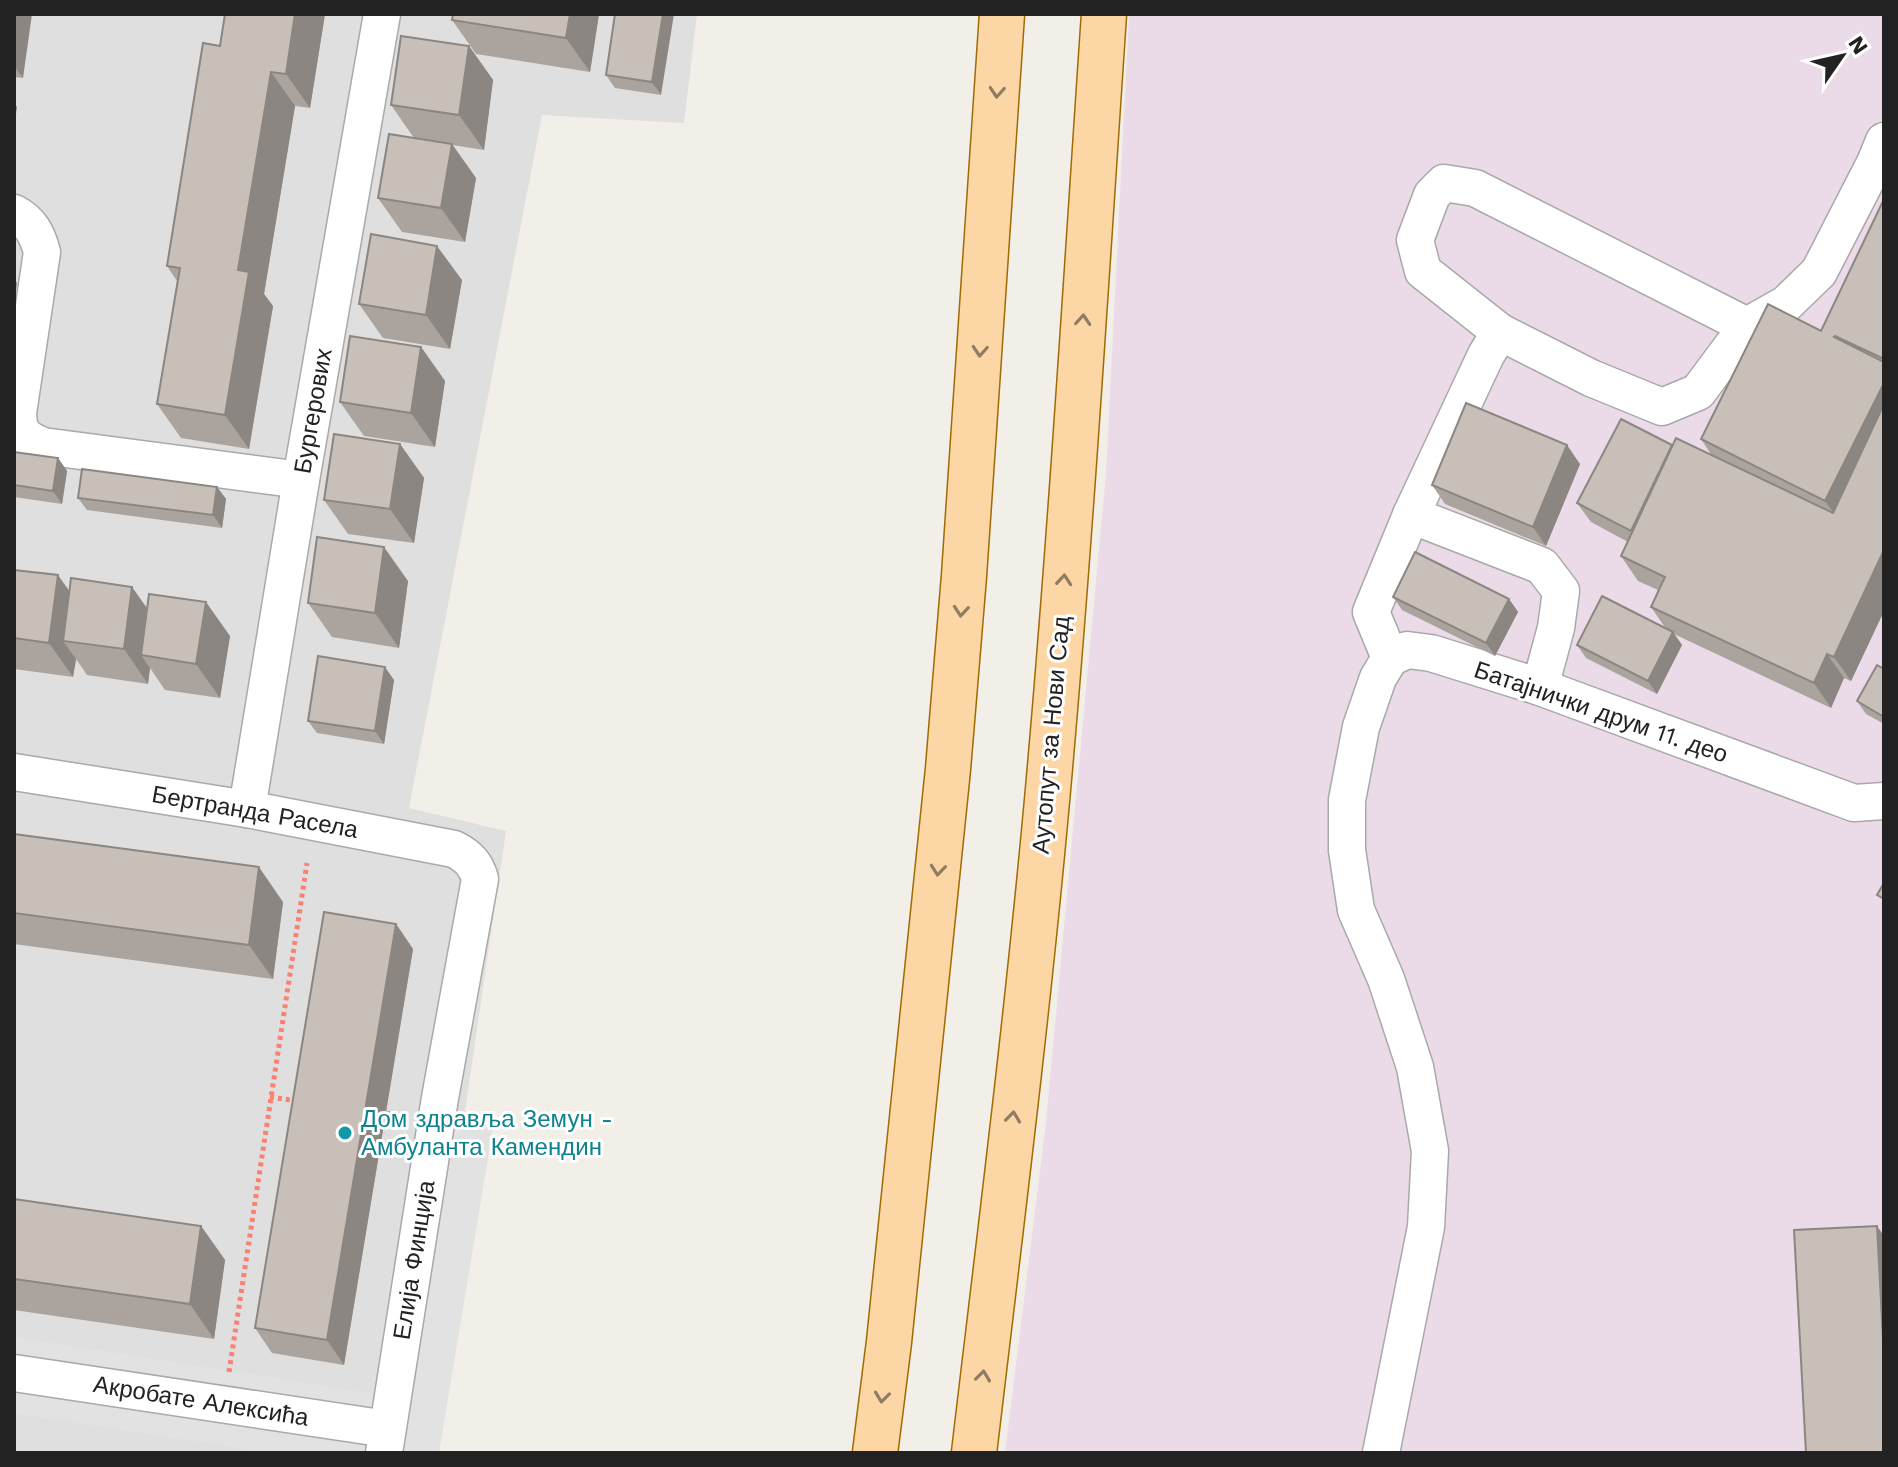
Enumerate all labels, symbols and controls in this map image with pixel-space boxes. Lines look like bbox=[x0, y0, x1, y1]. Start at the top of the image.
north arrow bbox=[1802, 16, 1882, 96]
text: N bbox=[1843, 31, 1873, 59]
one-way arrow bbox=[989, 86, 1006, 99]
one-way arrow bbox=[1074, 313, 1091, 326]
one-way arrow bbox=[971, 345, 988, 358]
street label: Бургерових bbox=[288, 346, 338, 476]
one-way arrow bbox=[1055, 573, 1072, 586]
one-way arrow bbox=[953, 605, 970, 618]
street label: Аутопут за Нови Сад bbox=[1027, 615, 1075, 855]
street label: Батајнички друм 11. део bbox=[1471, 655, 1731, 769]
street label: Бертранда Расела bbox=[150, 780, 361, 844]
one-way arrow bbox=[930, 863, 947, 876]
place label: Дом здравља Земун - Амбуланта Камендин bbox=[361, 1105, 613, 1161]
one-way arrow bbox=[1004, 1110, 1021, 1123]
marker: Дом здравља Земун - Амбуланта Камендин bbox=[336, 1124, 354, 1142]
street label: Елија Финција bbox=[388, 1178, 441, 1342]
one-way arrow bbox=[974, 1369, 991, 1382]
street label: Акробате Алексића bbox=[91, 1370, 311, 1432]
one-way arrow bbox=[874, 1391, 891, 1404]

